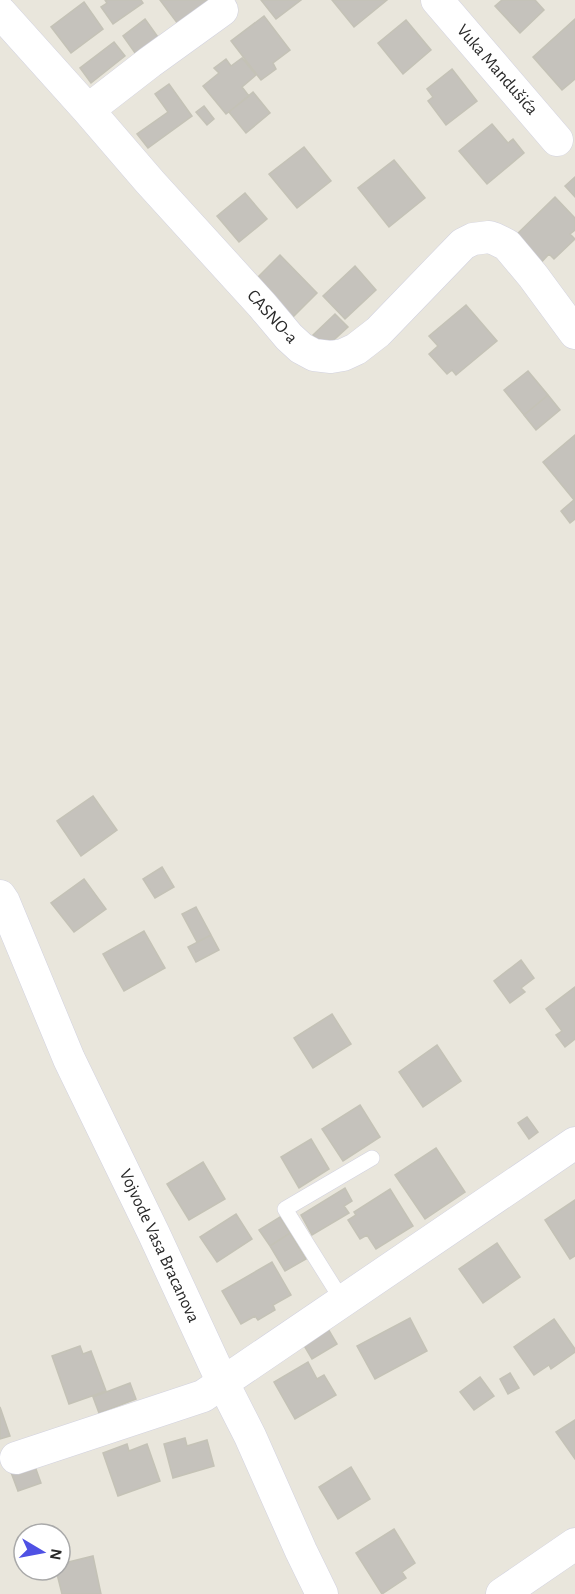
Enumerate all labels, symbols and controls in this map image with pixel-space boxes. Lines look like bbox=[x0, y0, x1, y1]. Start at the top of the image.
street label: Vuka Mandušića bbox=[453, 21, 541, 119]
street label: CASNO-a bbox=[243, 287, 301, 347]
street label: Vojvode Vasa Bracanova bbox=[116, 1167, 202, 1325]
north arrow bbox=[12, 1522, 72, 1582]
text: N bbox=[47, 1548, 65, 1561]

